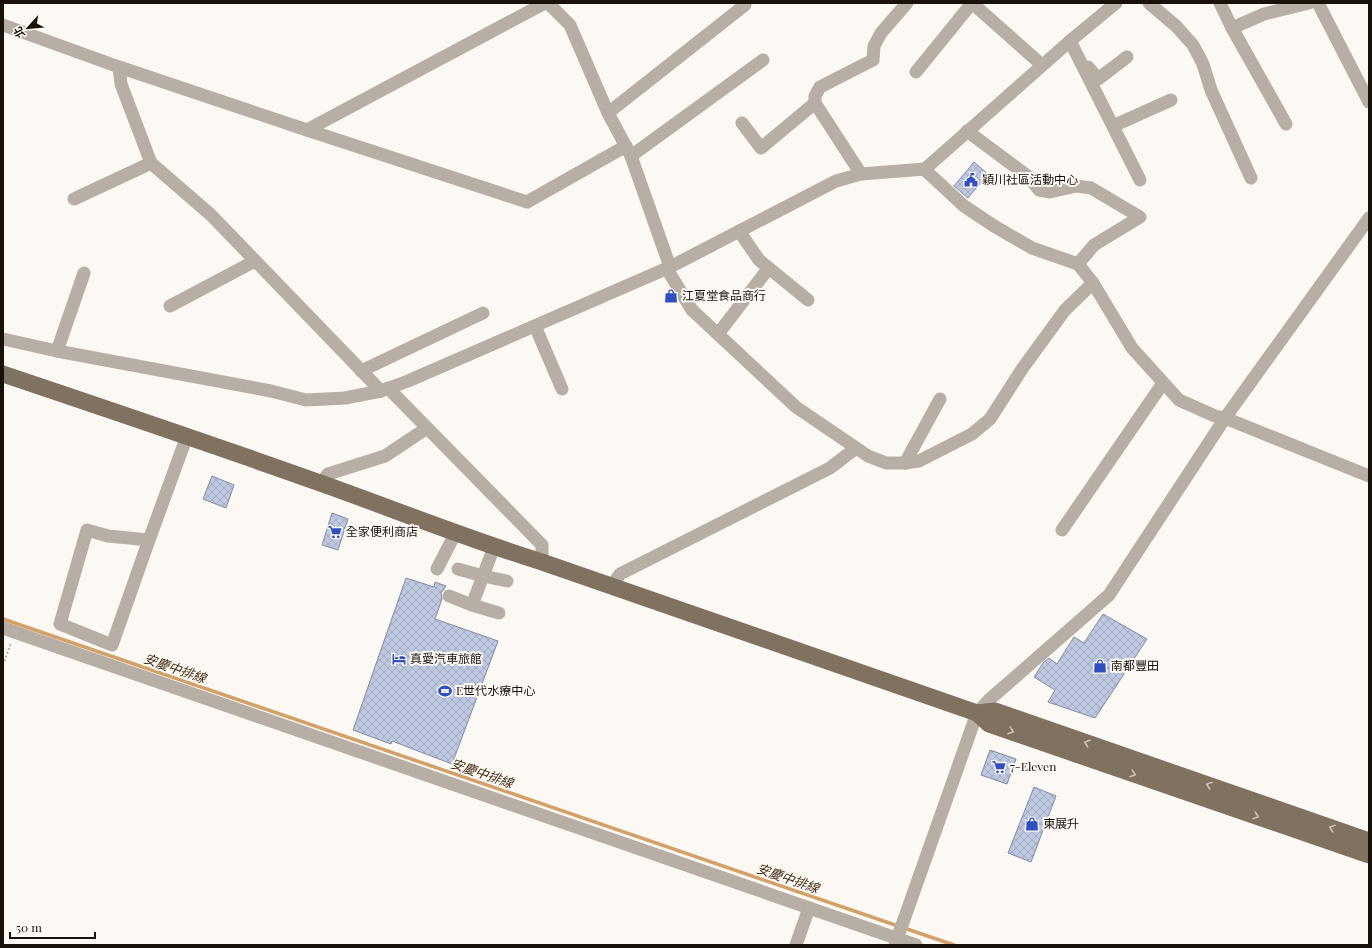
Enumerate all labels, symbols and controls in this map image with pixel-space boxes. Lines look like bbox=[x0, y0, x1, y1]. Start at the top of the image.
north arrow bbox=[8, 8, 48, 48]
text: 北 bbox=[9, 24, 28, 41]
place label: 穎川社區活動中心 bbox=[982, 171, 1078, 187]
public building icon: 穎川社區活動中心 bbox=[963, 172, 979, 188]
place label: 江夏堂食品商行 bbox=[682, 287, 766, 303]
shop icon: 江夏堂食品商行 bbox=[663, 288, 679, 304]
place label: 全家便利商店 bbox=[346, 523, 418, 539]
supermarket icon: 全家便利商店 bbox=[327, 524, 343, 540]
water label: 安慶中排線 bbox=[142, 649, 211, 687]
place label: 真愛汽車旅館 bbox=[410, 650, 482, 666]
hotel icon: 真愛汽車旅館 bbox=[391, 651, 407, 667]
place label: 南都豐田 bbox=[1111, 657, 1159, 673]
shop icon: 南都豐田 bbox=[1092, 658, 1108, 674]
place label: E世代水療中心 bbox=[456, 682, 535, 698]
sports icon: E世代水療中心 bbox=[437, 683, 453, 699]
one-way arrow bbox=[1007, 727, 1014, 735]
one-way arrow bbox=[1083, 739, 1090, 747]
water label: 安慶中排線 bbox=[449, 754, 518, 792]
place label: 7-Eleven bbox=[1010, 758, 1056, 774]
supermarket icon: 7-Eleven bbox=[991, 759, 1007, 775]
one-way arrow bbox=[1130, 769, 1137, 777]
one-way arrow bbox=[1206, 782, 1213, 790]
one-way arrow bbox=[1253, 811, 1260, 820]
place label: 東展升 bbox=[1043, 815, 1079, 831]
shop icon: 東展升 bbox=[1024, 816, 1040, 832]
one-way arrow bbox=[1329, 824, 1336, 833]
water label: 安慶中排線 bbox=[755, 859, 824, 897]
scale bar bbox=[10, 914, 95, 940]
text: 50 m bbox=[16, 919, 42, 935]

